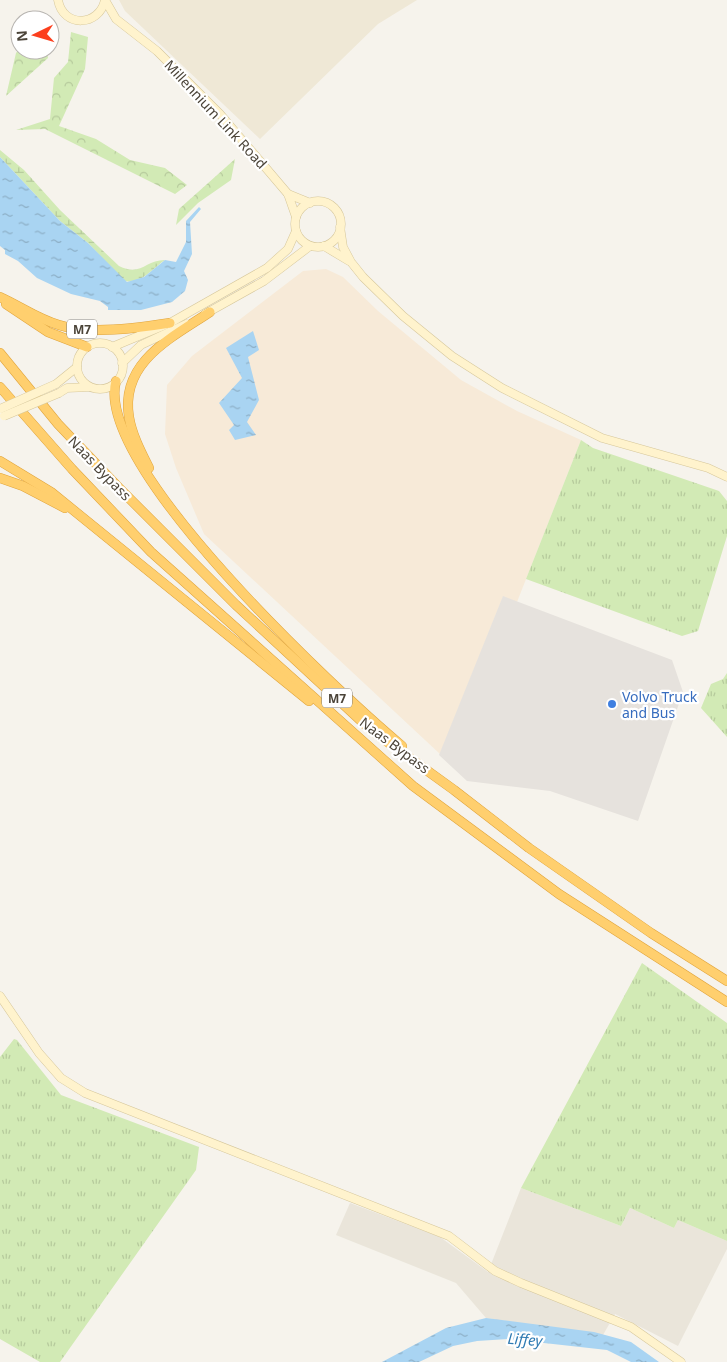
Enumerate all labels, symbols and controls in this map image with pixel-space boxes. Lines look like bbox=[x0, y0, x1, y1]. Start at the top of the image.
north arrow bbox=[10, 10, 60, 60]
text: N bbox=[12, 30, 32, 43]
street label: Millennium Link Road bbox=[161, 56, 271, 172]
road number: M7 bbox=[67, 320, 97, 338]
street label: Naas Bypass bbox=[64, 432, 136, 505]
place label: Volvo Truck and Bus bbox=[622, 687, 698, 722]
road number: M7 bbox=[322, 688, 352, 708]
marker: Volvo Truck and Bus bbox=[606, 698, 618, 710]
street label: Naas Bypass bbox=[356, 712, 434, 778]
water label: Liffey bbox=[507, 1328, 544, 1350]

